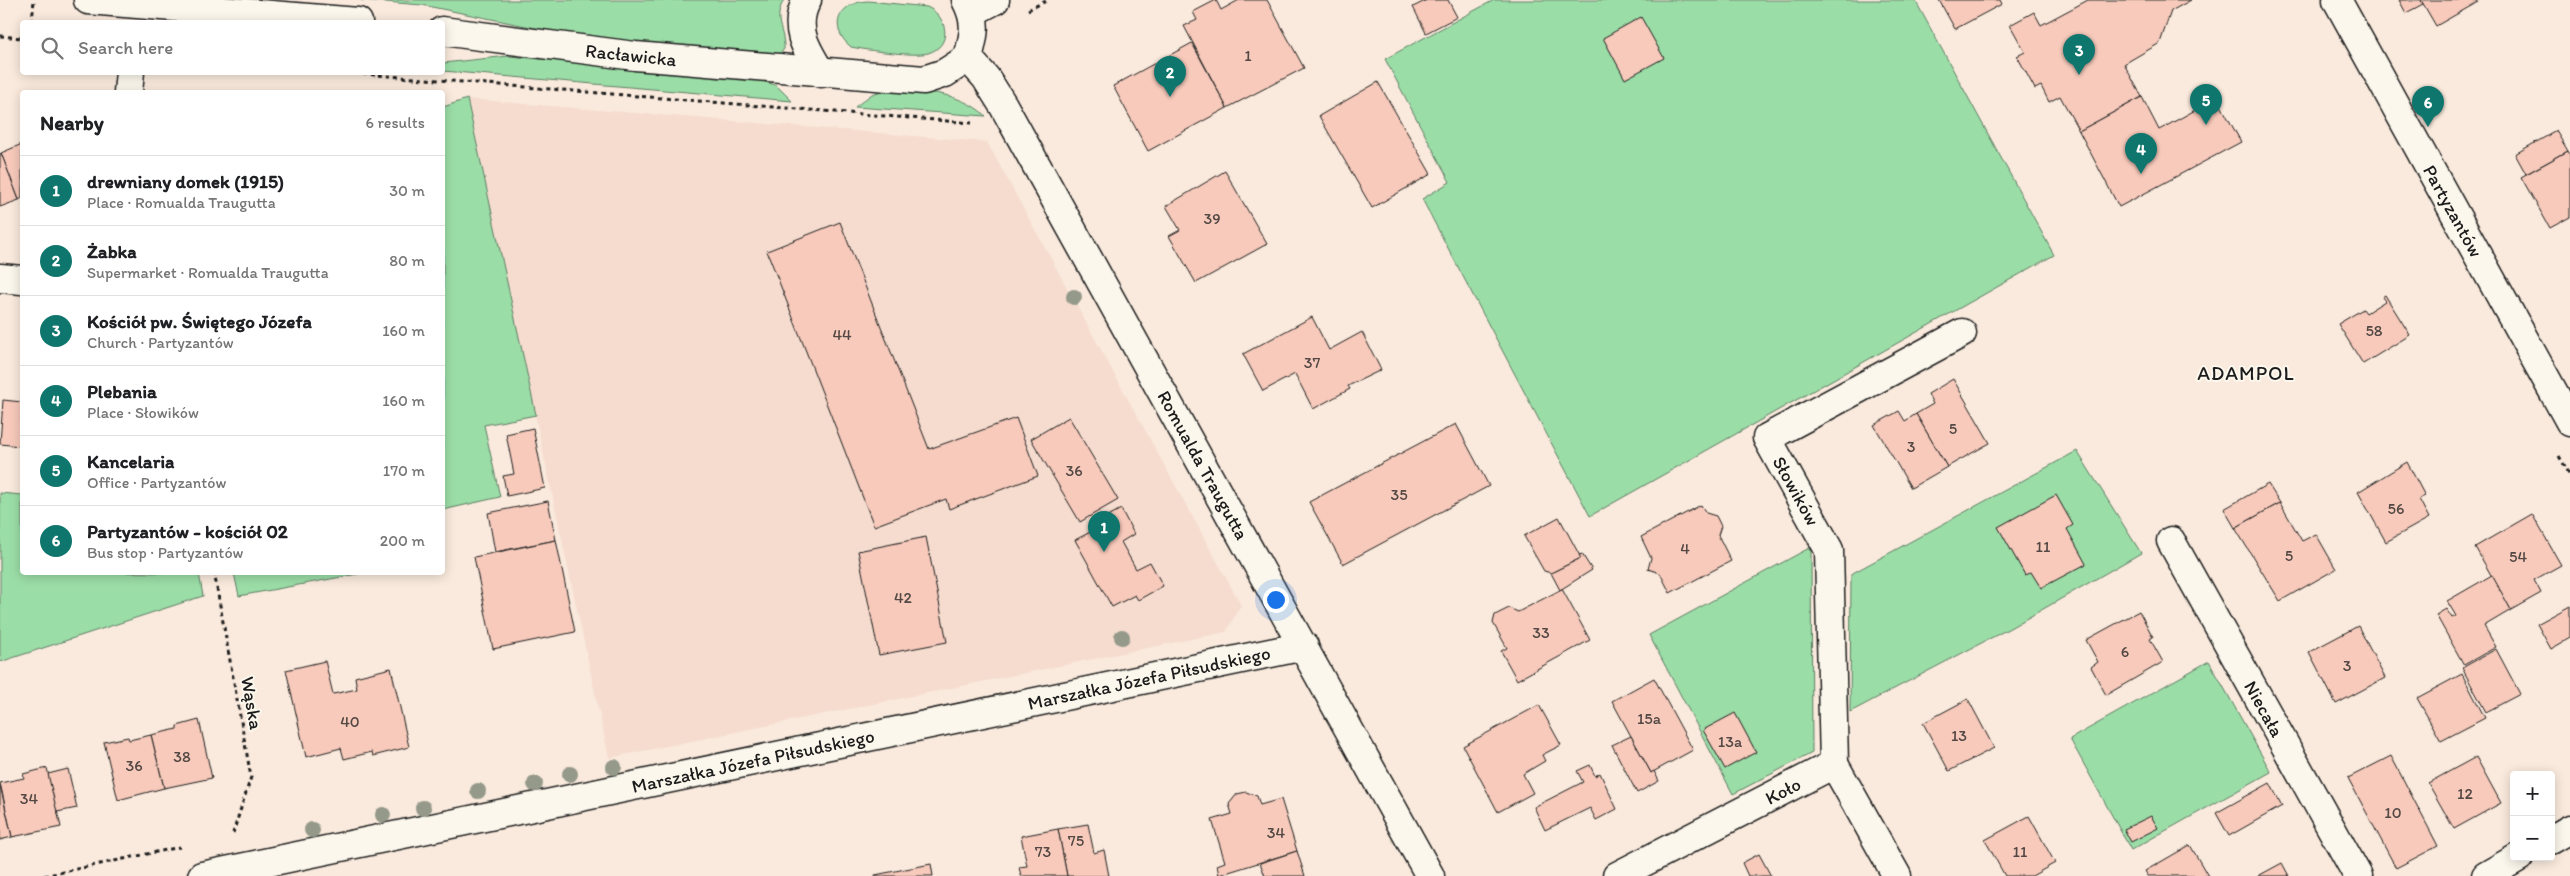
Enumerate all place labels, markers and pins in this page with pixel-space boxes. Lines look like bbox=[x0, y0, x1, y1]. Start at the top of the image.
pin: 3 bbox=[2063, 34, 2095, 75]
pin: 2 bbox=[1154, 56, 1186, 97]
pin: 5 bbox=[2190, 84, 2222, 125]
pin: 6 bbox=[2412, 86, 2444, 127]
pin: 4 bbox=[2125, 133, 2157, 174]
pin: 1 bbox=[1088, 511, 1120, 552]

